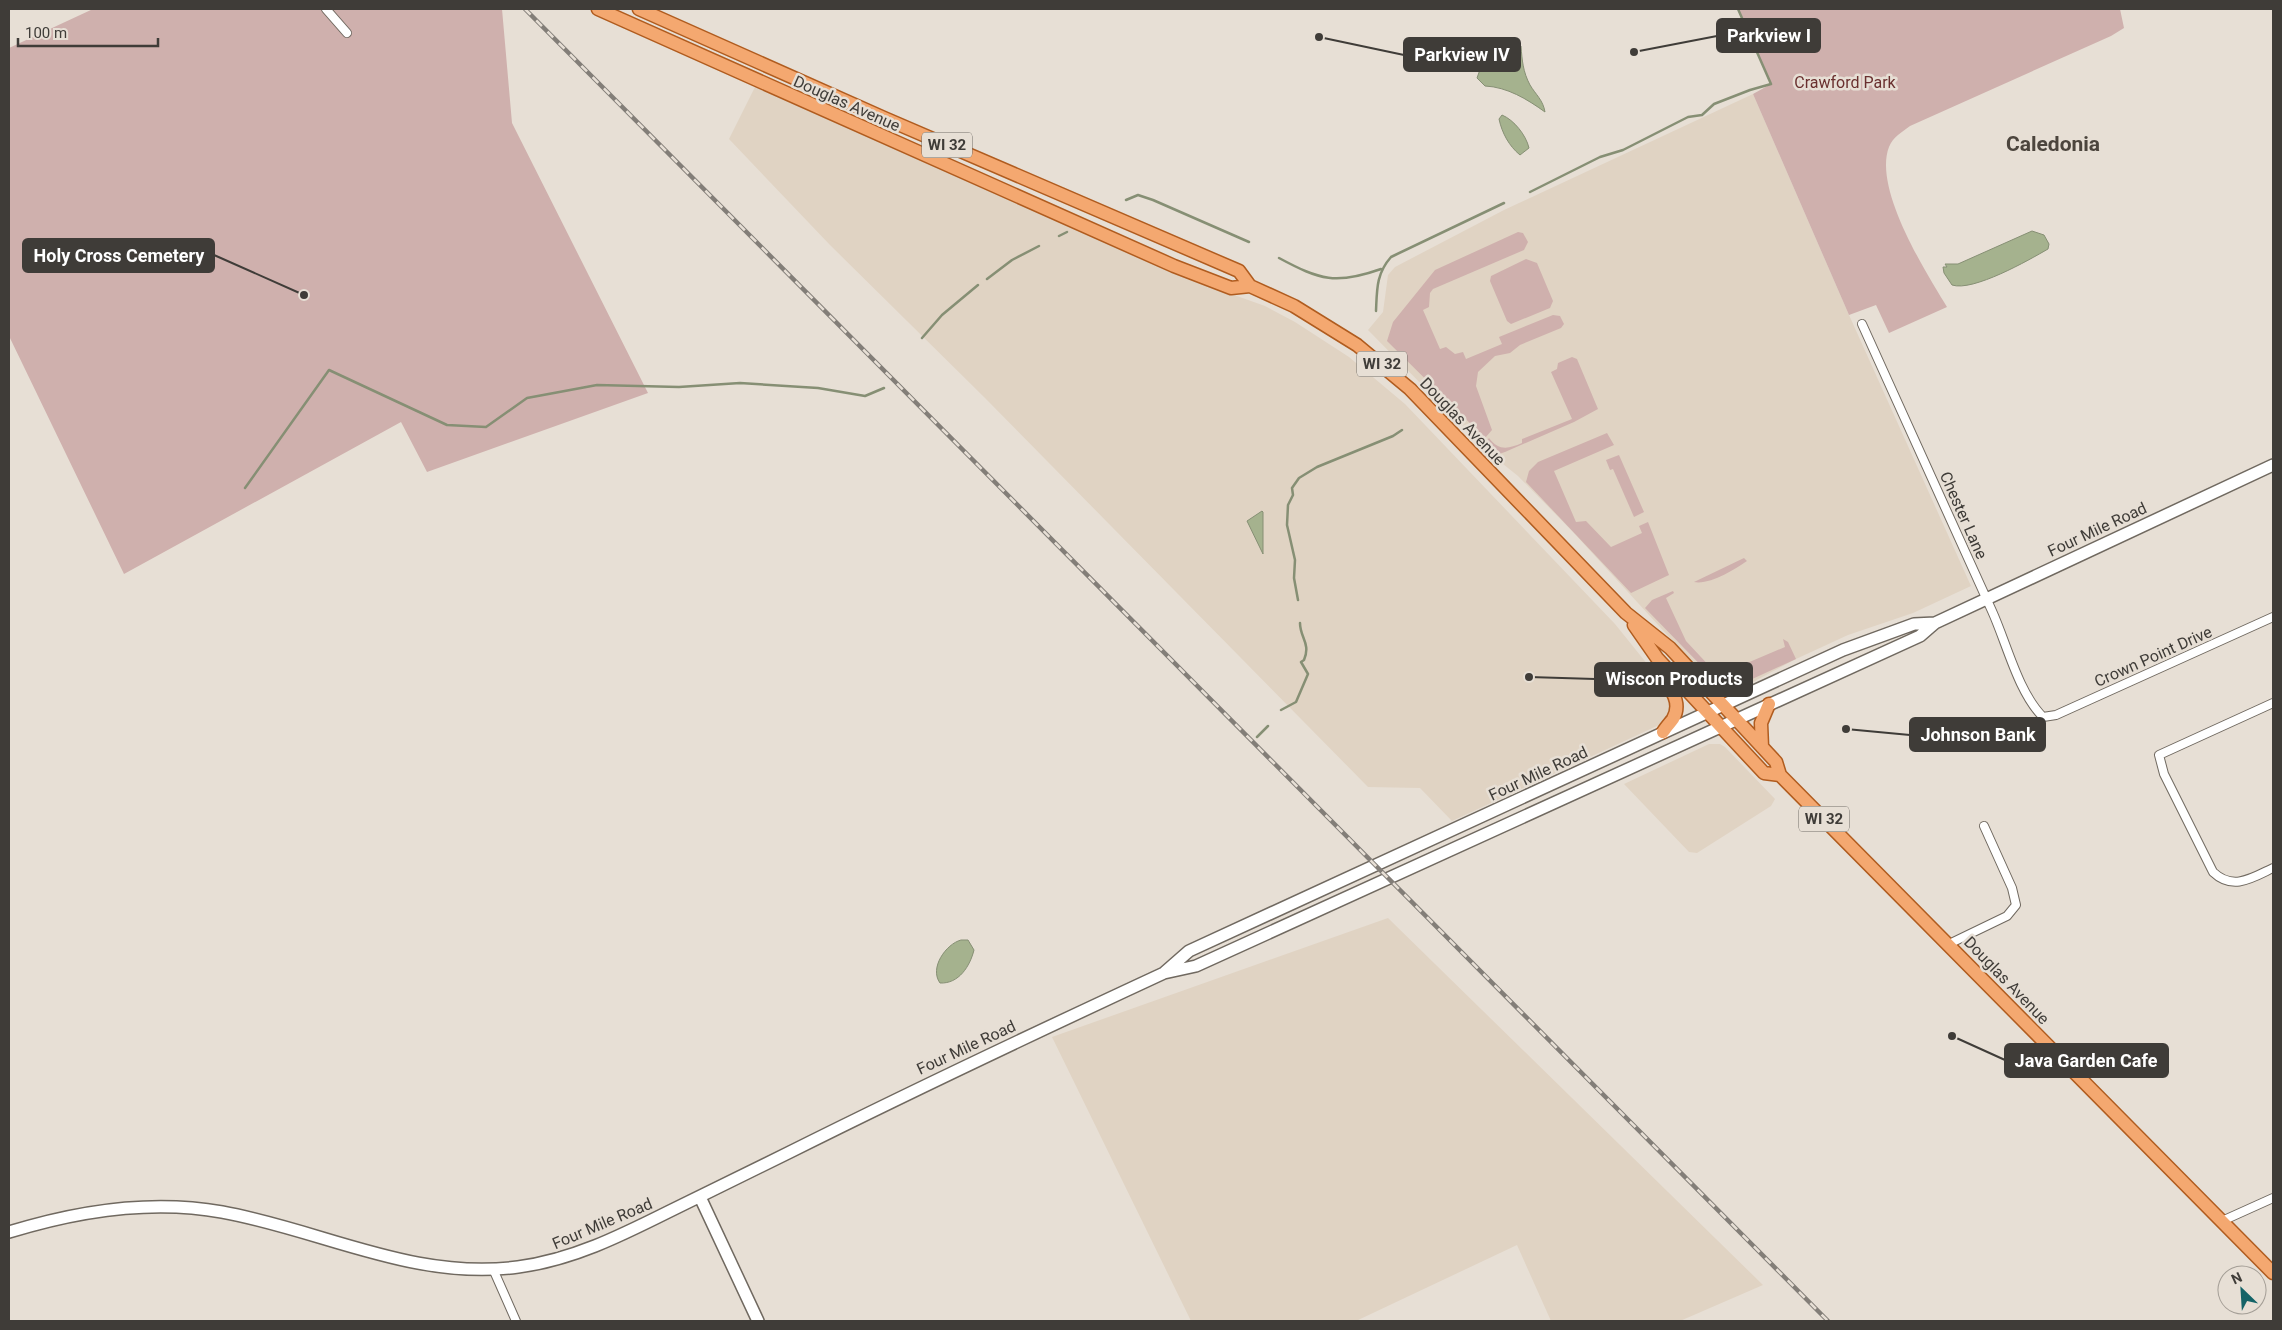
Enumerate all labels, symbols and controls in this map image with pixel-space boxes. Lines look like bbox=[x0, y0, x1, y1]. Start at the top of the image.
scale bar bbox=[18, 15, 158, 47]
callout: Parkview I bbox=[1717, 19, 1820, 52]
text: 100 m bbox=[25, 24, 67, 42]
text: Parkview I bbox=[1727, 25, 1811, 46]
callout: Parkview IV bbox=[1404, 38, 1520, 71]
text: Parkview IV bbox=[1414, 44, 1510, 65]
street label: Douglas Avenue bbox=[791, 71, 903, 135]
park label: Crawford Park bbox=[1794, 73, 1897, 92]
road number: WI 32 bbox=[922, 132, 972, 158]
district label: Caledonia bbox=[2006, 132, 2100, 156]
callout: Holy Cross Cemetery bbox=[23, 239, 214, 272]
text: Holy Cross Cemetery bbox=[34, 245, 205, 266]
road number: WI 32 bbox=[1357, 352, 1407, 376]
street label: Douglas Avenue bbox=[1416, 374, 1509, 469]
street label: Chester Lane bbox=[1936, 469, 1991, 562]
street label: Four Mile Road bbox=[2045, 498, 2150, 561]
street label: Crown Point Drive bbox=[2092, 622, 2215, 691]
callout: Wiscon Products bbox=[1595, 663, 1752, 696]
text: Wiscon Products bbox=[1606, 668, 1742, 689]
callout: Johnson Bank bbox=[1910, 718, 2045, 751]
text: Johnson Bank bbox=[1920, 724, 2036, 745]
street label: Four Mile Road bbox=[1486, 742, 1591, 805]
road number: WI 32 bbox=[1799, 806, 1849, 832]
street label: Douglas Avenue bbox=[1960, 933, 2053, 1028]
street label: Four Mile Road bbox=[914, 1016, 1019, 1079]
callout: Java Garden Cafe bbox=[2005, 1044, 2168, 1077]
text: Java Garden Cafe bbox=[2015, 1050, 2158, 1071]
street label: Four Mile Road bbox=[549, 1194, 655, 1253]
north arrow bbox=[2217, 1265, 2267, 1315]
text: N bbox=[2229, 1269, 2244, 1288]

